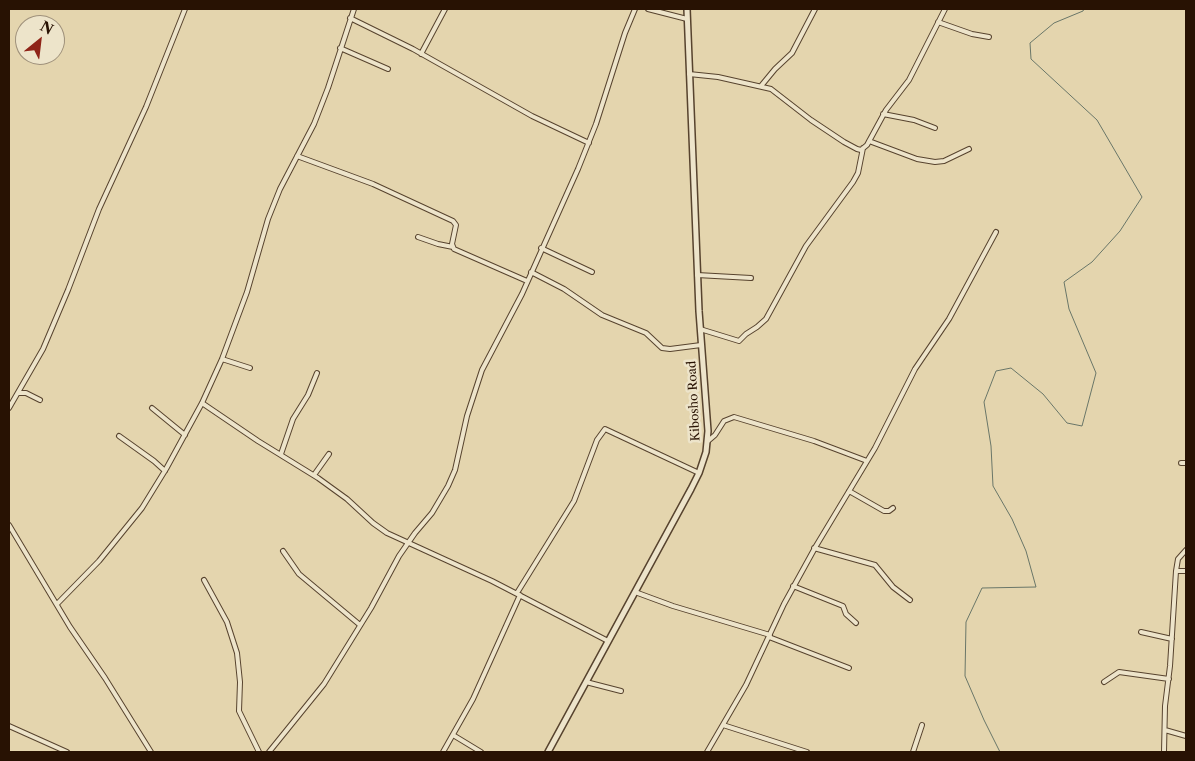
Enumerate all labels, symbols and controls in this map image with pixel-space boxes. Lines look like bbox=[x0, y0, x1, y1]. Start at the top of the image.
north arrow bbox=[15, 15, 65, 65]
text: N bbox=[37, 17, 56, 39]
street label: Kibosho Road bbox=[685, 360, 703, 442]

